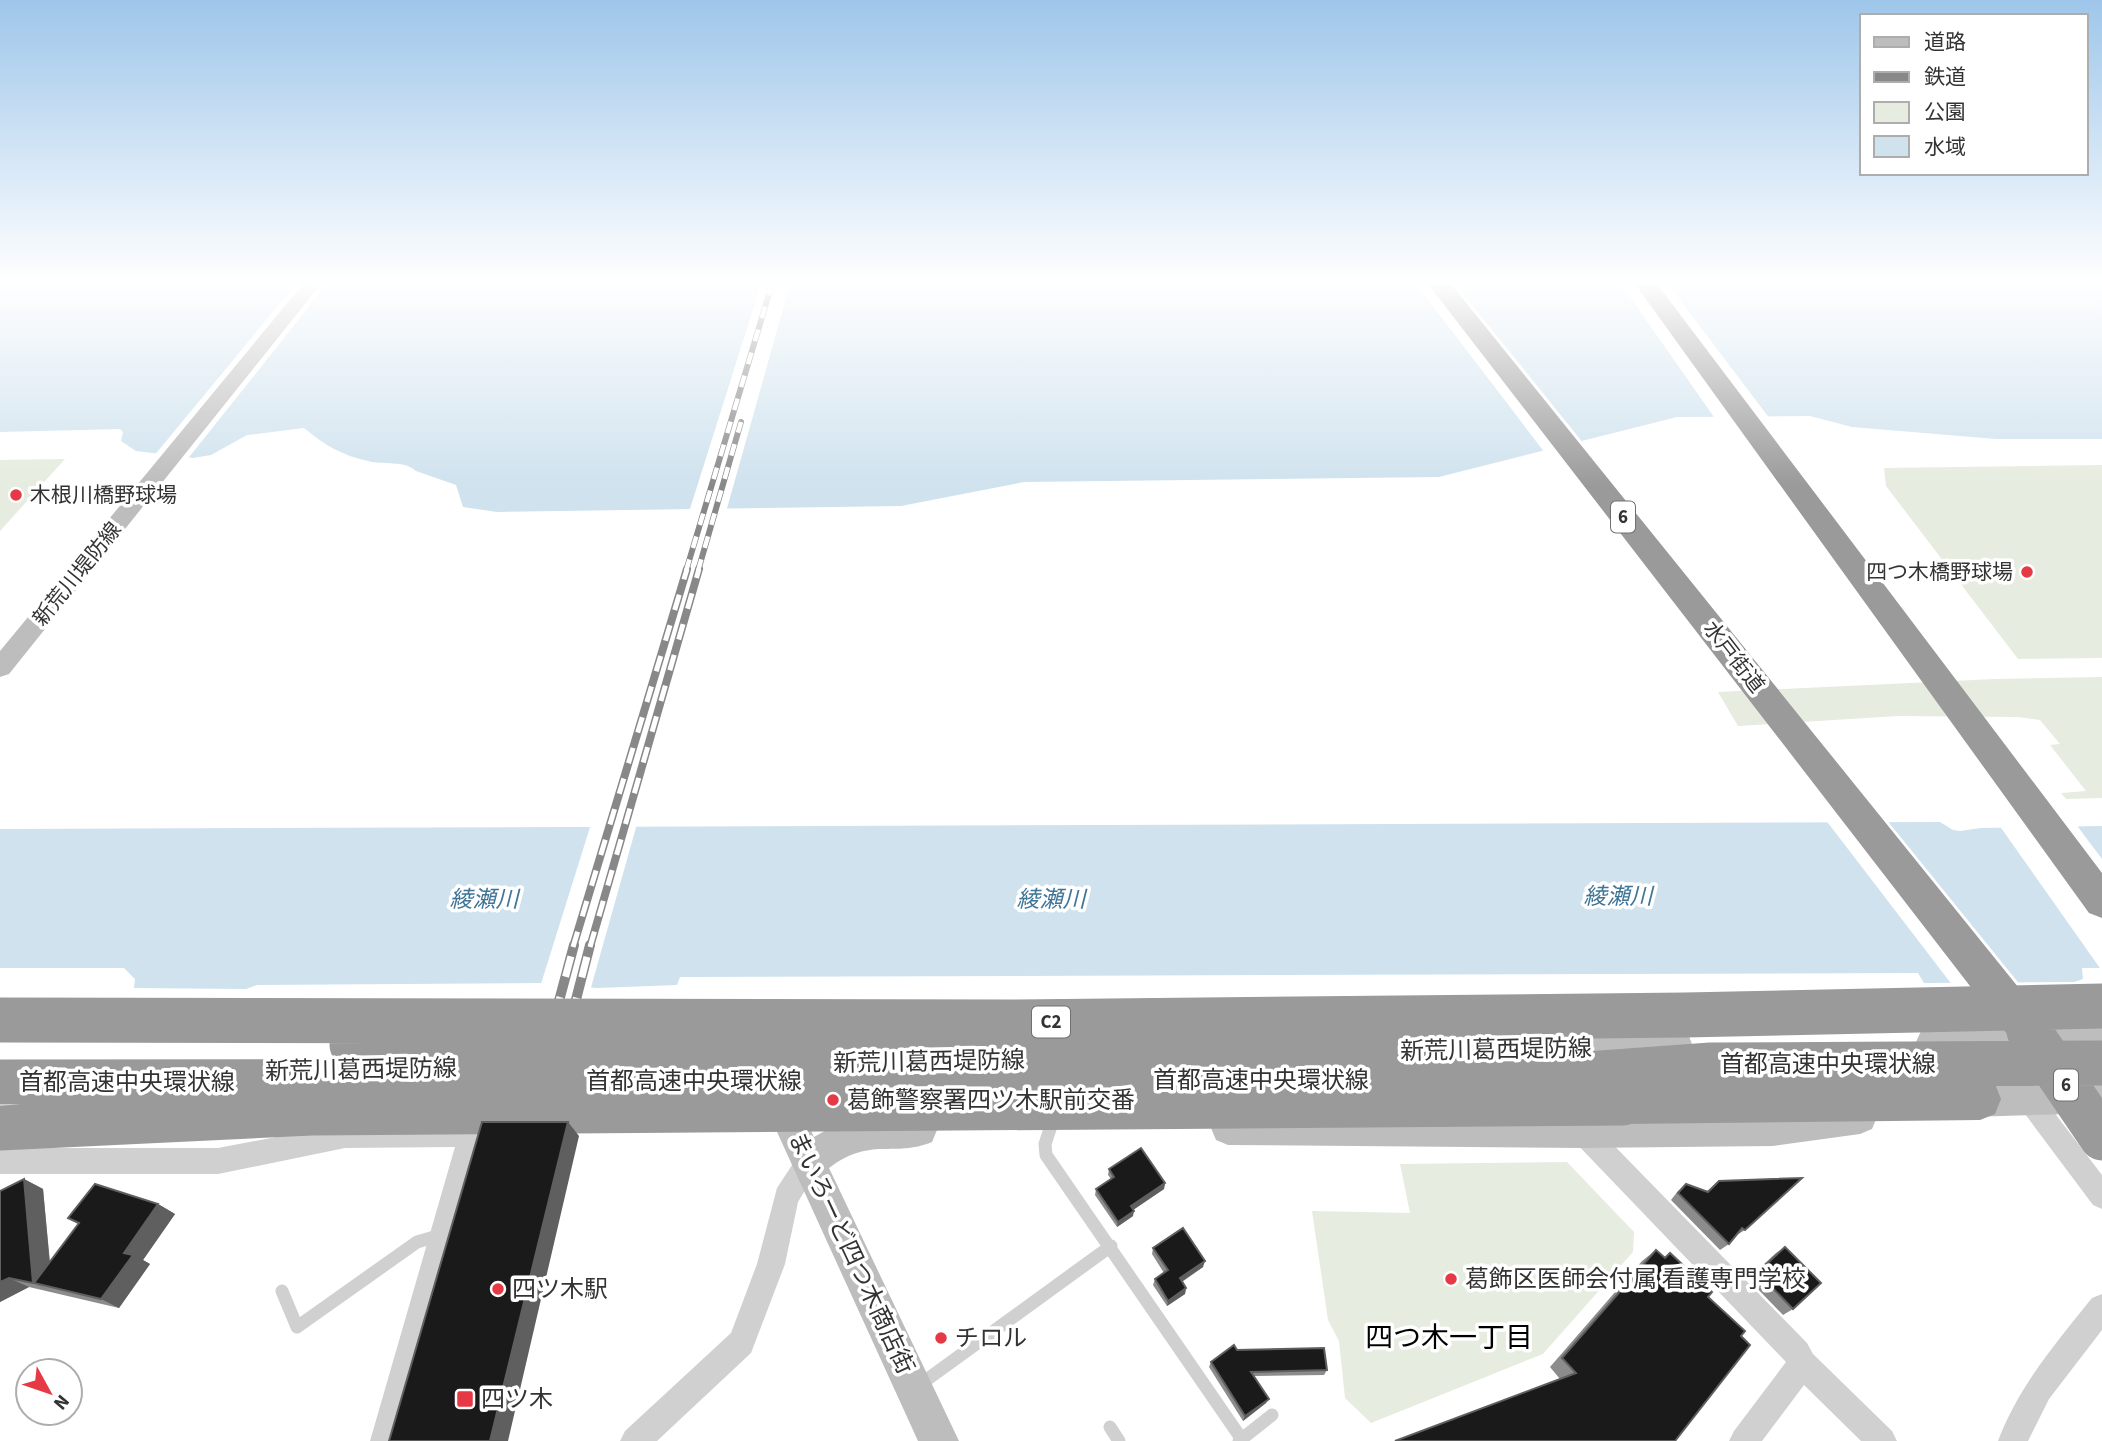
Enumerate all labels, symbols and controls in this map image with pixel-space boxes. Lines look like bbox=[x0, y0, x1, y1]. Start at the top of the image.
legend bbox=[1860, 14, 2088, 175]
text: 道路 bbox=[1924, 27, 1966, 57]
text: 鉄道 bbox=[1924, 62, 1966, 92]
text: 公園 bbox=[1924, 97, 1966, 127]
text: 水域 bbox=[1924, 132, 1966, 162]
place label: 木根川橋野球場 bbox=[30, 480, 177, 510]
marker: 木根川橋野球場 bbox=[8, 487, 24, 503]
road number: 6 bbox=[1611, 502, 1635, 532]
street label: 新荒川堤防線 bbox=[26, 516, 128, 632]
place label: 四つ木橋野球場 bbox=[1866, 557, 2013, 587]
marker: 四つ木橋野球場 bbox=[2019, 564, 2035, 580]
street label: 水戸街道 bbox=[1696, 615, 1772, 699]
water label: 綾瀬川 bbox=[1584, 880, 1656, 913]
water label: 綾瀬川 bbox=[450, 883, 522, 916]
water label: 綾瀬川 bbox=[1017, 883, 1089, 916]
road number: C2 bbox=[1032, 1006, 1070, 1038]
street label: 新荒川葛西堤防線 bbox=[1400, 1031, 1592, 1069]
street label: 新荒川葛西堤防線 bbox=[833, 1043, 1025, 1081]
street label: 首都高速中央環状線 bbox=[1720, 1047, 1936, 1082]
street label: 新荒川葛西堤防線 bbox=[265, 1051, 457, 1089]
street label: 首都高速中央環状線 bbox=[1153, 1063, 1369, 1098]
street label: 首都高速中央環状線 bbox=[586, 1064, 802, 1099]
street label: 首都高速中央環状線 bbox=[19, 1065, 235, 1100]
road number: 6 bbox=[2054, 1070, 2078, 1100]
place label: 葛飾警察署四ツ木駅前交番 bbox=[847, 1083, 1135, 1118]
marker: 葛飾警察署四ツ木駅前交番 bbox=[825, 1092, 841, 1108]
street label: まいろーど四つ木商店街 bbox=[779, 1126, 923, 1380]
place label: 葛飾区医師会付属 看護専門学校 bbox=[1465, 1262, 1806, 1297]
marker: 葛飾区医師会付属 看護専門学校 bbox=[1443, 1271, 1459, 1287]
place label: 四ツ木駅 bbox=[512, 1272, 608, 1307]
marker: 四ツ木駅 bbox=[490, 1281, 506, 1297]
district label: 四つ木一丁目 bbox=[1365, 1318, 1533, 1358]
place label: チロル bbox=[955, 1321, 1027, 1356]
marker: チロル bbox=[933, 1330, 949, 1346]
north arrow bbox=[14, 1357, 84, 1427]
place label: 四ツ木 bbox=[481, 1382, 553, 1417]
text: N bbox=[46, 1388, 75, 1415]
marker: 四ツ木 bbox=[455, 1389, 475, 1409]

